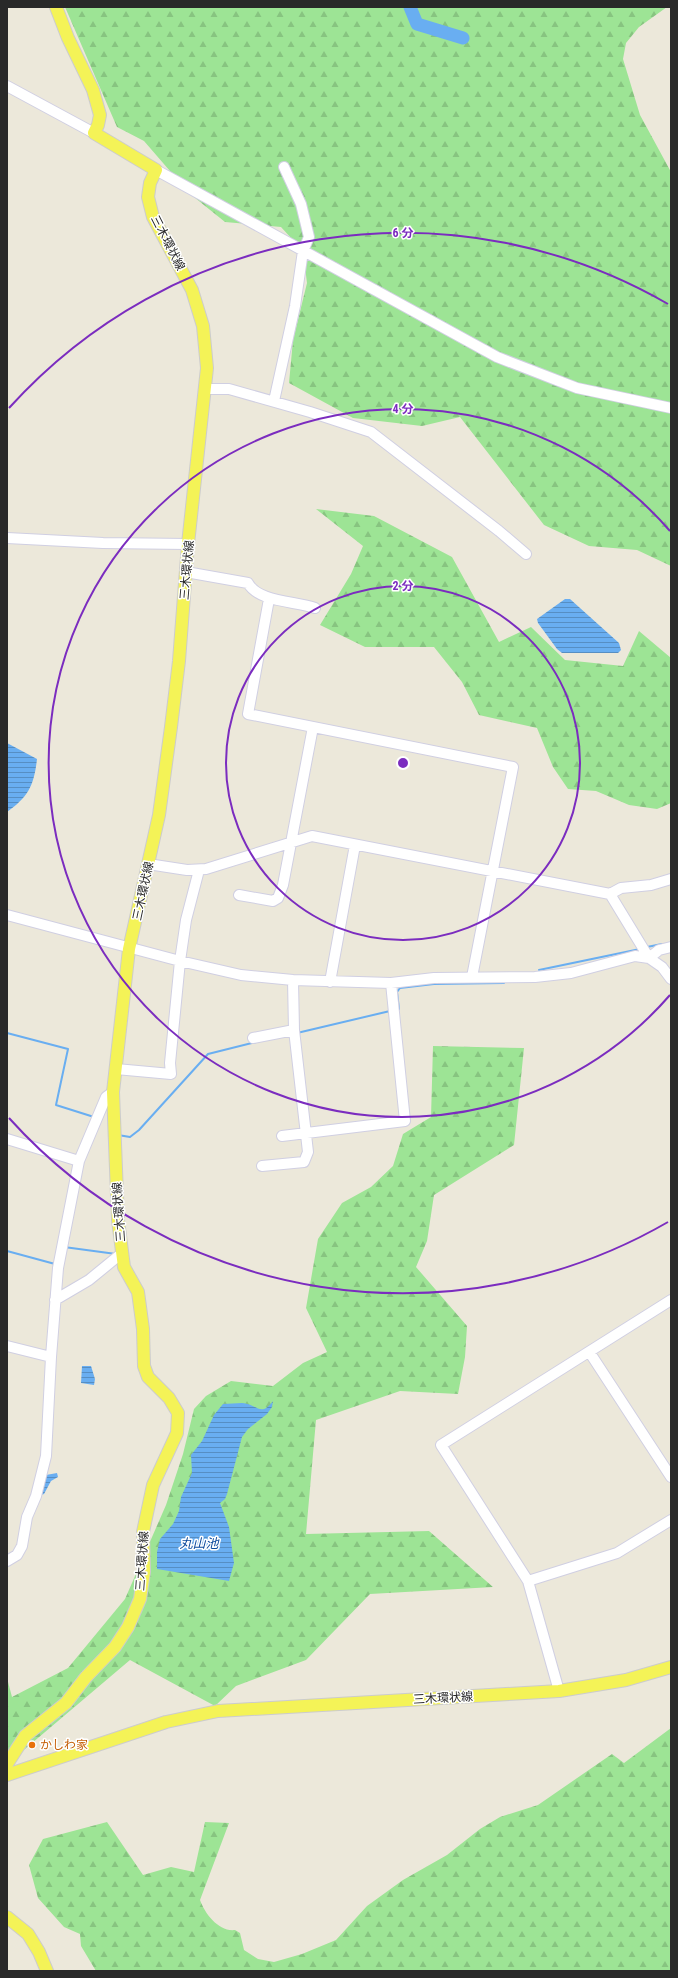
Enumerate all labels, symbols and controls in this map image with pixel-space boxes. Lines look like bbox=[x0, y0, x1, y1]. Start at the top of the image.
street label: 三木環状線 bbox=[148, 213, 188, 273]
text: 6 分 bbox=[393, 226, 413, 240]
text: 4 分 bbox=[393, 402, 413, 416]
street label: 三木環状線 bbox=[177, 539, 197, 601]
text: 2 分 bbox=[393, 579, 413, 593]
centre of rings bbox=[396, 756, 410, 770]
street label: 三木環状線 bbox=[130, 860, 156, 922]
street label: 三木環状線 bbox=[110, 1182, 128, 1242]
street label: 三木環状線 bbox=[133, 1531, 151, 1591]
water label: 丸山池 bbox=[179, 1536, 220, 1551]
street label: 三木環状線 bbox=[413, 1689, 473, 1707]
place label: かしわ家 bbox=[40, 1738, 88, 1752]
marker: かしわ家 bbox=[27, 1740, 37, 1750]

